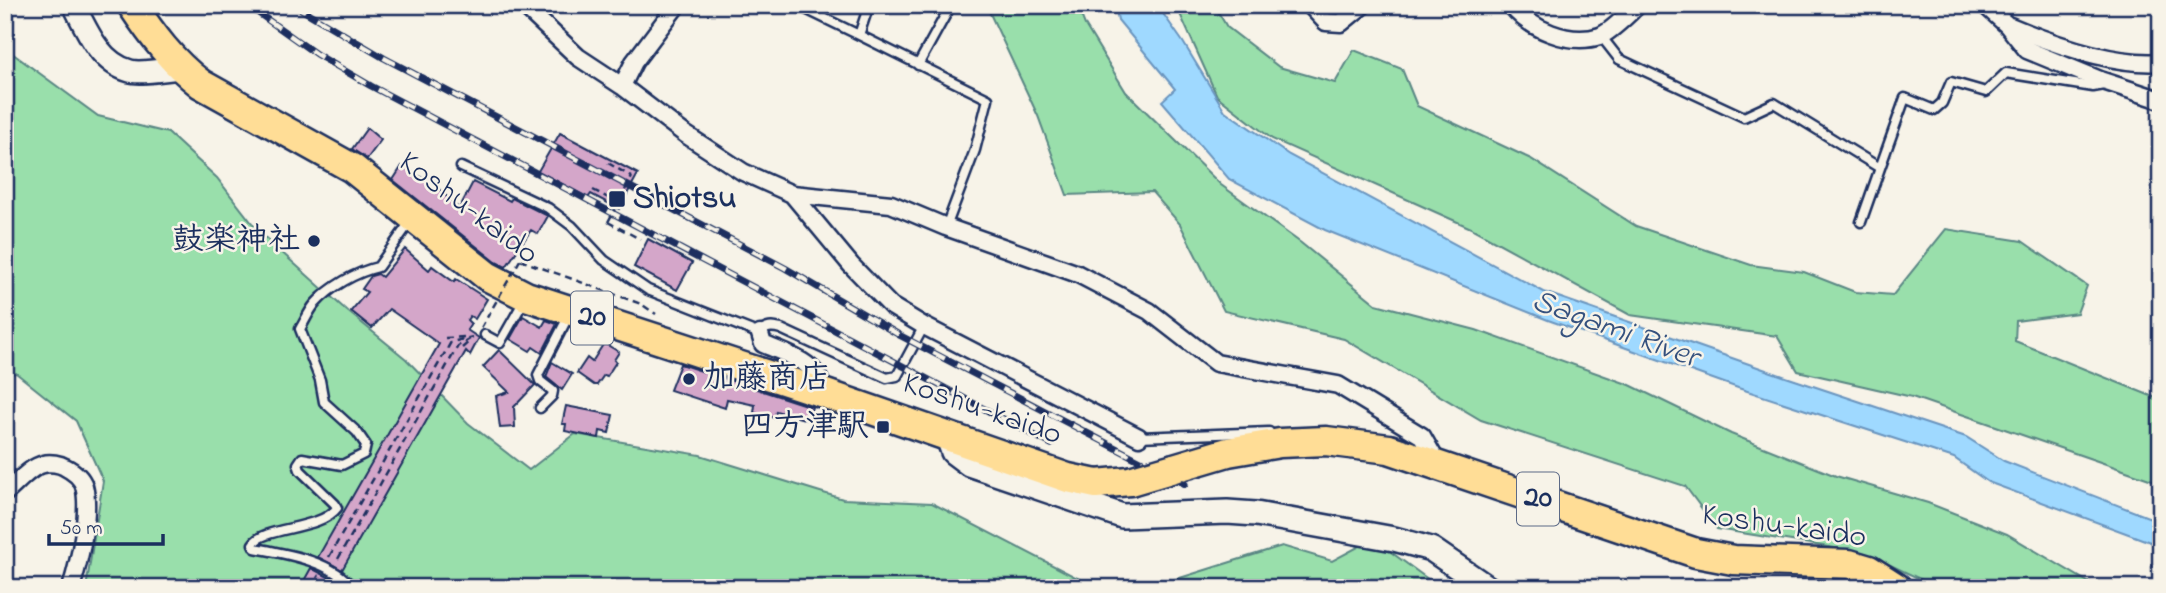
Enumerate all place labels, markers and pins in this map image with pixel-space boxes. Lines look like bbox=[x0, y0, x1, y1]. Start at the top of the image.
place label: Shiotsu bbox=[633, 176, 736, 223]
marker: Shiotsu bbox=[607, 189, 627, 209]
place label: 鼓楽神社 bbox=[172, 218, 300, 265]
marker: 鼓楽神社 bbox=[306, 233, 322, 249]
place label: 加藤商店 bbox=[703, 356, 831, 403]
marker: 加藤商店 bbox=[681, 371, 697, 387]
place label: 四方津駅 bbox=[741, 404, 869, 451]
marker: 四方津駅 bbox=[875, 419, 891, 435]

